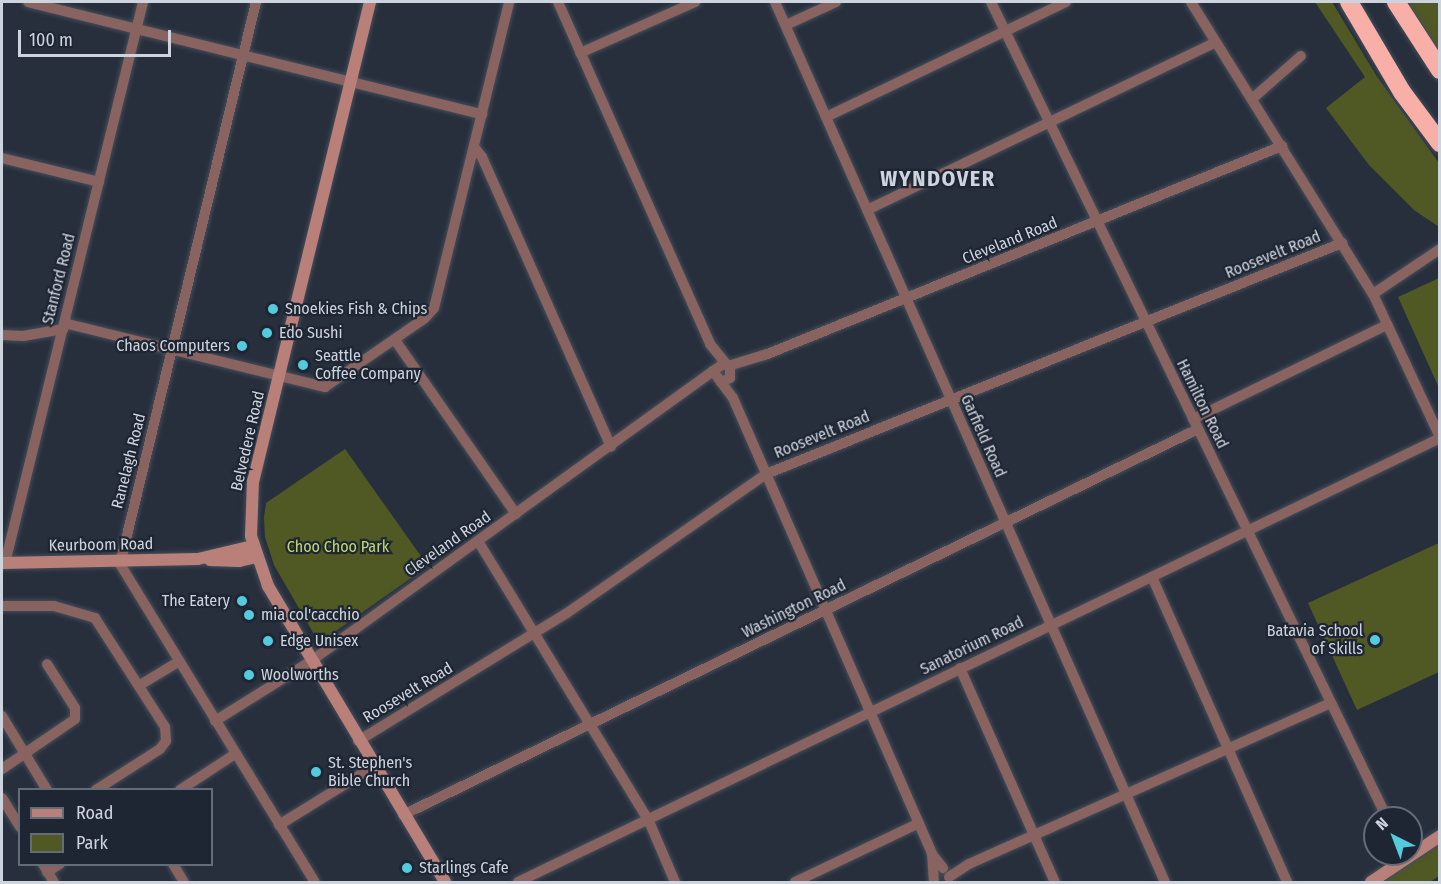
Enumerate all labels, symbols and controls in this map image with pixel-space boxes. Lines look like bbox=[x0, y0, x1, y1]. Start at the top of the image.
scale bar bbox=[21, 18, 174, 56]
text: 100 m bbox=[29, 29, 73, 51]
district label: WYNDOVER bbox=[880, 166, 996, 192]
street label: Cleveland Road bbox=[960, 213, 1060, 269]
street label: Roosevelt Road bbox=[1222, 227, 1324, 283]
street label: Stanford Road bbox=[38, 232, 80, 326]
place label: Snoekies Fish & Chips bbox=[285, 299, 427, 319]
marker: Snoekies Fish & Chips bbox=[266, 302, 280, 316]
place label: Edo Sushi bbox=[279, 323, 343, 343]
marker: Edo Sushi bbox=[260, 326, 274, 340]
place label: Chaos Computers bbox=[116, 336, 230, 356]
marker: Chaos Computers bbox=[235, 339, 249, 353]
place label: Seattle Coffee Company bbox=[315, 346, 421, 384]
street label: Hamilton Road bbox=[1172, 356, 1232, 452]
marker: Seattle Coffee Company bbox=[296, 358, 310, 372]
street label: Belvedere Road bbox=[227, 389, 269, 493]
street label: Garfield Road bbox=[956, 392, 1010, 480]
street label: Roosevelt Road bbox=[771, 407, 873, 463]
street label: Ranelagh Road bbox=[108, 411, 150, 511]
street label: Cleveland Road bbox=[401, 507, 495, 581]
street label: Keurboom Road bbox=[49, 534, 153, 556]
park label: Choo Choo Park bbox=[287, 537, 389, 557]
street label: Washington Road bbox=[739, 576, 849, 642]
place label: The Eatery bbox=[162, 591, 230, 611]
marker: The Eatery bbox=[235, 594, 249, 608]
place label: mia col'cacchio bbox=[261, 605, 360, 625]
marker: mia col'cacchio bbox=[242, 608, 256, 622]
street label: Sanatorium Road bbox=[917, 613, 1027, 679]
place label: Batavia School of Skills bbox=[1267, 621, 1363, 659]
place label: Edge Unisex bbox=[280, 631, 358, 651]
marker: Batavia School of Skills bbox=[1368, 633, 1382, 647]
marker: Edge Unisex bbox=[261, 634, 275, 648]
street label: Roosevelt Road bbox=[360, 659, 456, 727]
place label: Woolworths bbox=[261, 665, 339, 685]
marker: Woolworths bbox=[242, 668, 256, 682]
place label: St. Stephen's Bible Church bbox=[328, 753, 412, 791]
marker: St. Stephen's Bible Church bbox=[309, 765, 323, 779]
legend bbox=[18, 788, 213, 866]
text: Road bbox=[76, 802, 113, 824]
north arrow bbox=[1363, 806, 1423, 866]
text: N bbox=[1372, 813, 1392, 834]
text: Park bbox=[76, 832, 108, 854]
place label: Starlings Cafe bbox=[419, 858, 509, 878]
marker: Starlings Cafe bbox=[400, 861, 414, 875]

